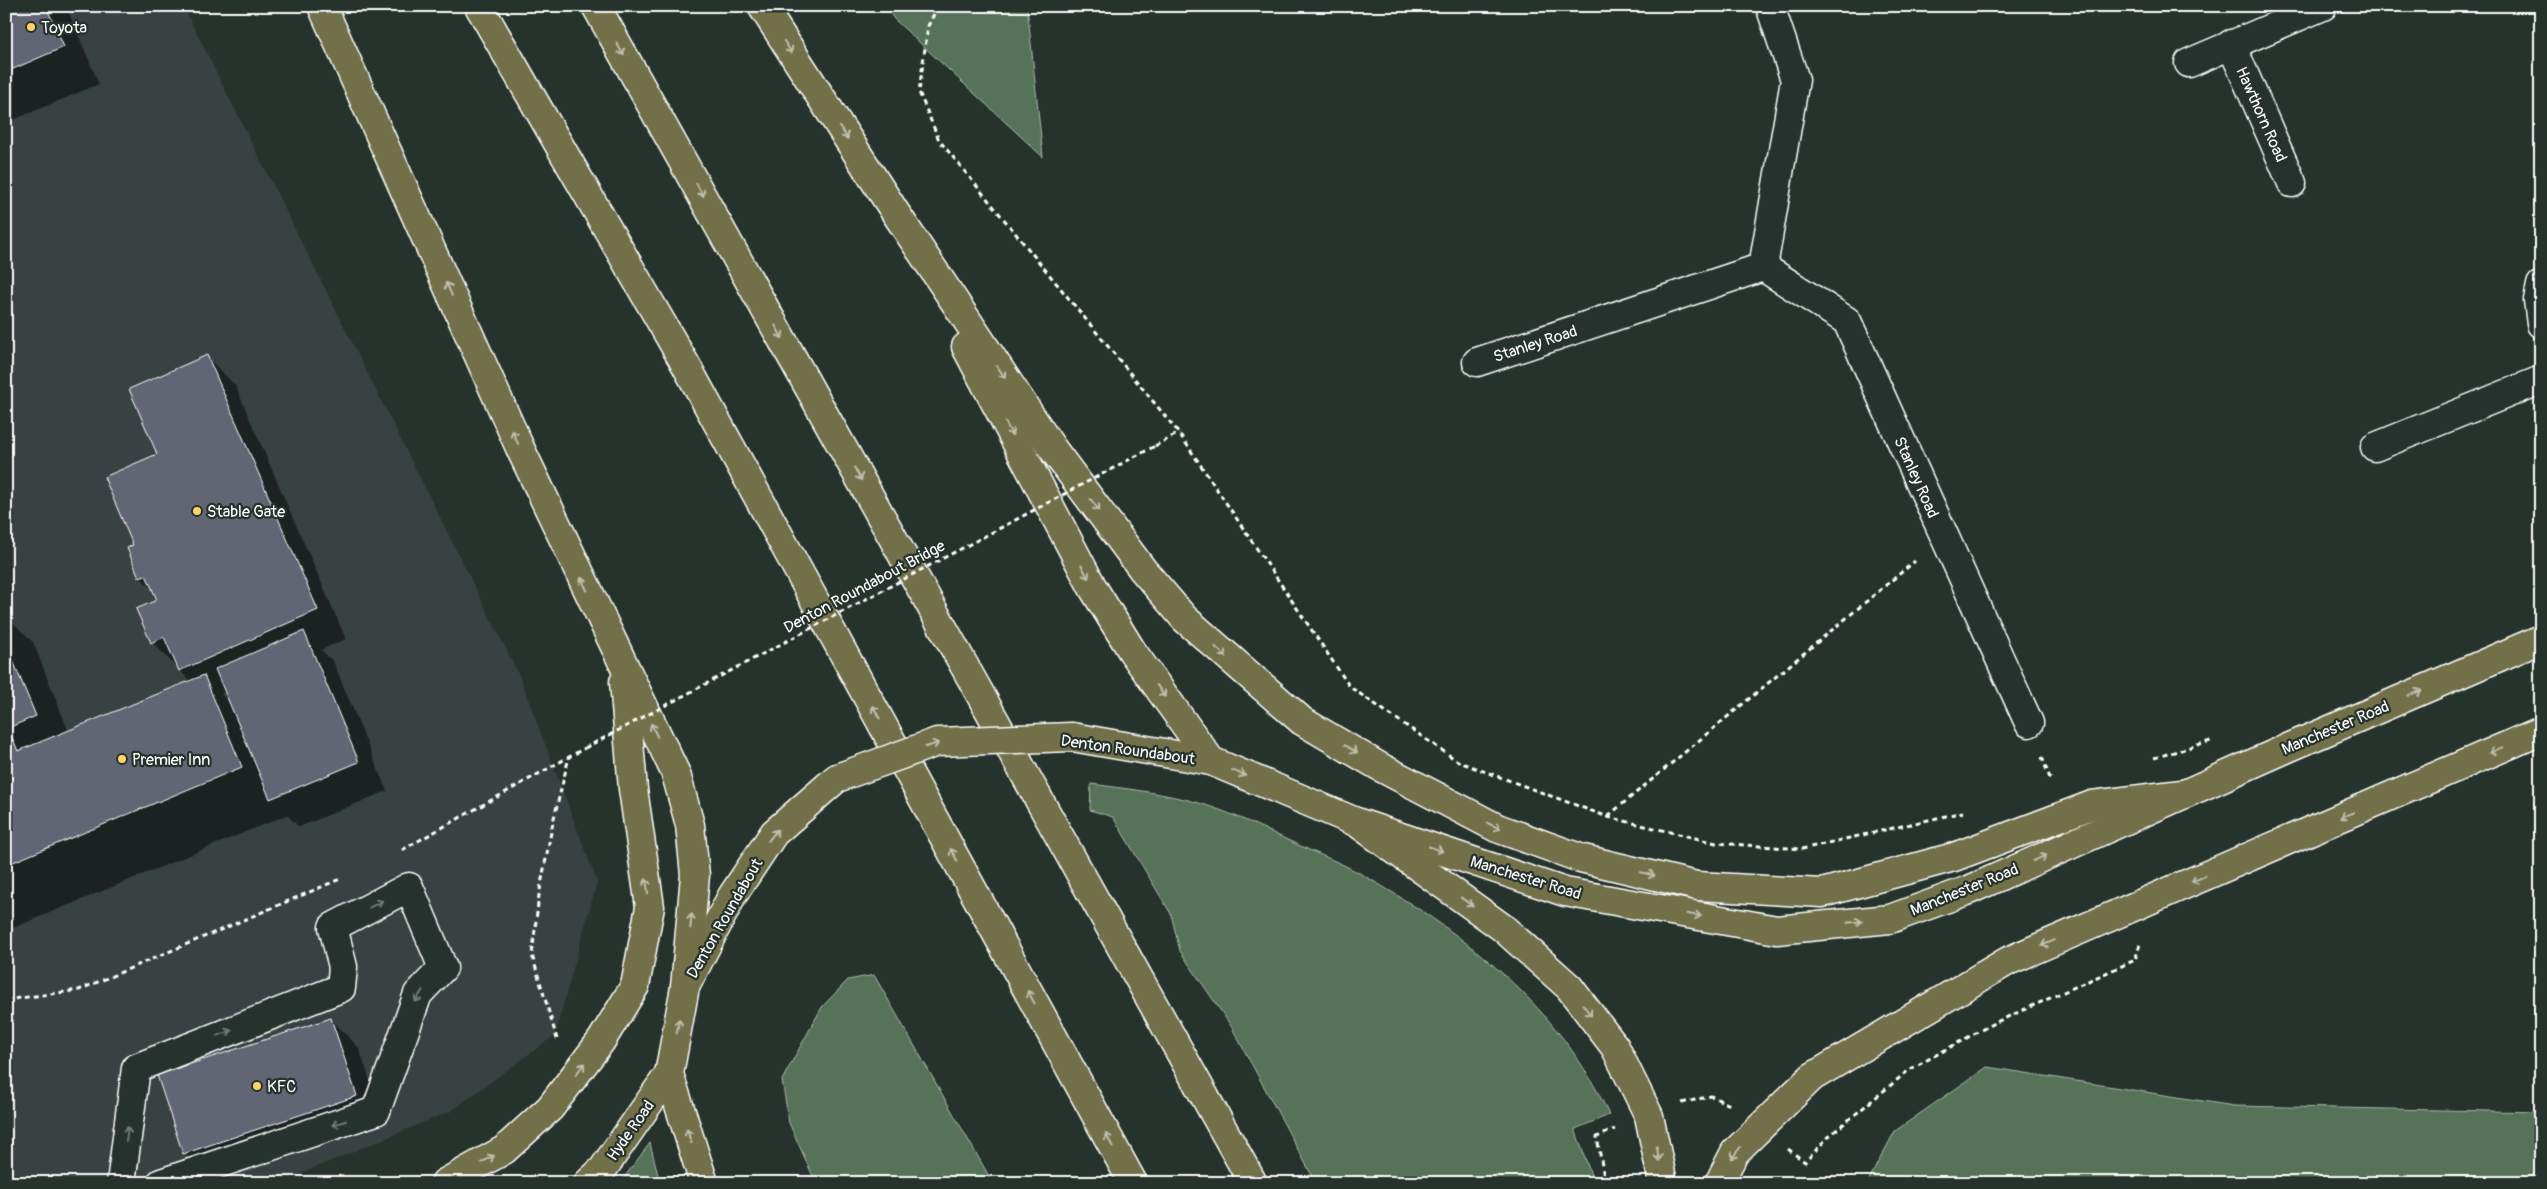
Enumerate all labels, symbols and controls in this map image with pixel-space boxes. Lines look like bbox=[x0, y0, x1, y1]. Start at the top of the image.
place label: Toyota bbox=[41, 18, 87, 38]
marker: Toyota bbox=[25, 21, 37, 33]
one-way arrow bbox=[783, 40, 793, 54]
one-way arrow bbox=[615, 41, 625, 56]
street label: Hawthorn Road bbox=[2231, 64, 2291, 165]
one-way arrow bbox=[839, 126, 849, 140]
one-way arrow bbox=[695, 183, 705, 197]
one-way arrow bbox=[443, 282, 453, 297]
street label: Stanley Road bbox=[1491, 321, 1580, 367]
one-way arrow bbox=[775, 324, 785, 339]
one-way arrow bbox=[997, 365, 1007, 379]
one-way arrow bbox=[1004, 421, 1014, 436]
one-way arrow bbox=[510, 430, 520, 445]
street label: Stanley Road bbox=[1889, 434, 1943, 521]
one-way arrow bbox=[854, 466, 864, 481]
one-way arrow bbox=[1089, 498, 1100, 511]
place label: Stable Gate bbox=[207, 502, 285, 522]
marker: Stable Gate bbox=[191, 505, 203, 517]
street label: Denton Roundabout Bridge bbox=[780, 536, 949, 638]
one-way arrow bbox=[1080, 565, 1090, 580]
one-way arrow bbox=[579, 577, 588, 592]
one-way arrow bbox=[1214, 646, 1227, 657]
one-way arrow bbox=[1155, 684, 1166, 697]
one-way arrow bbox=[2407, 688, 2422, 698]
street label: Manchester Road bbox=[2279, 696, 2392, 760]
one-way arrow bbox=[870, 706, 880, 720]
one-way arrow bbox=[649, 723, 659, 738]
street label: Denton Roundabout bbox=[1060, 731, 1197, 769]
one-way arrow bbox=[924, 739, 940, 749]
one-way arrow bbox=[1343, 745, 1357, 755]
one-way arrow bbox=[2489, 746, 2504, 756]
place label: Premier Inn bbox=[132, 750, 210, 770]
marker: Premier Inn bbox=[116, 753, 128, 765]
one-way arrow bbox=[1231, 769, 1246, 778]
one-way arrow bbox=[2340, 810, 2355, 820]
one-way arrow bbox=[1486, 821, 1501, 831]
one-way arrow bbox=[768, 829, 779, 842]
one-way arrow bbox=[1428, 845, 1443, 854]
one-way arrow bbox=[948, 848, 958, 862]
street label: Manchester Road bbox=[1468, 852, 1584, 904]
one-way arrow bbox=[2032, 852, 2047, 862]
street label: Denton Roundabout bbox=[682, 855, 768, 982]
street label: Manchester Road bbox=[1907, 859, 2021, 921]
one-way arrow bbox=[1640, 870, 1656, 879]
one-way arrow bbox=[2191, 874, 2206, 884]
one-way arrow bbox=[642, 878, 652, 894]
one-way arrow bbox=[1460, 897, 1474, 907]
one-way arrow bbox=[368, 899, 383, 908]
one-way arrow bbox=[1686, 911, 1702, 921]
one-way arrow bbox=[686, 914, 696, 930]
one-way arrow bbox=[1847, 917, 1863, 927]
one-way arrow bbox=[2041, 939, 2056, 949]
one-way arrow bbox=[414, 988, 424, 1002]
one-way arrow bbox=[1026, 991, 1036, 1005]
one-way arrow bbox=[1582, 1003, 1592, 1017]
one-way arrow bbox=[673, 1018, 683, 1034]
one-way arrow bbox=[217, 1028, 232, 1038]
one-way arrow bbox=[574, 1063, 585, 1076]
place label: KFC bbox=[267, 1077, 296, 1097]
marker: KFC bbox=[251, 1080, 263, 1092]
street label: Hyde Road bbox=[603, 1096, 659, 1165]
one-way arrow bbox=[332, 1119, 348, 1129]
one-way arrow bbox=[122, 1127, 132, 1143]
one-way arrow bbox=[684, 1129, 694, 1145]
one-way arrow bbox=[1104, 1133, 1114, 1148]
one-way arrow bbox=[1654, 1146, 1664, 1162]
one-way arrow bbox=[1731, 1146, 1741, 1160]
one-way arrow bbox=[480, 1154, 494, 1164]

